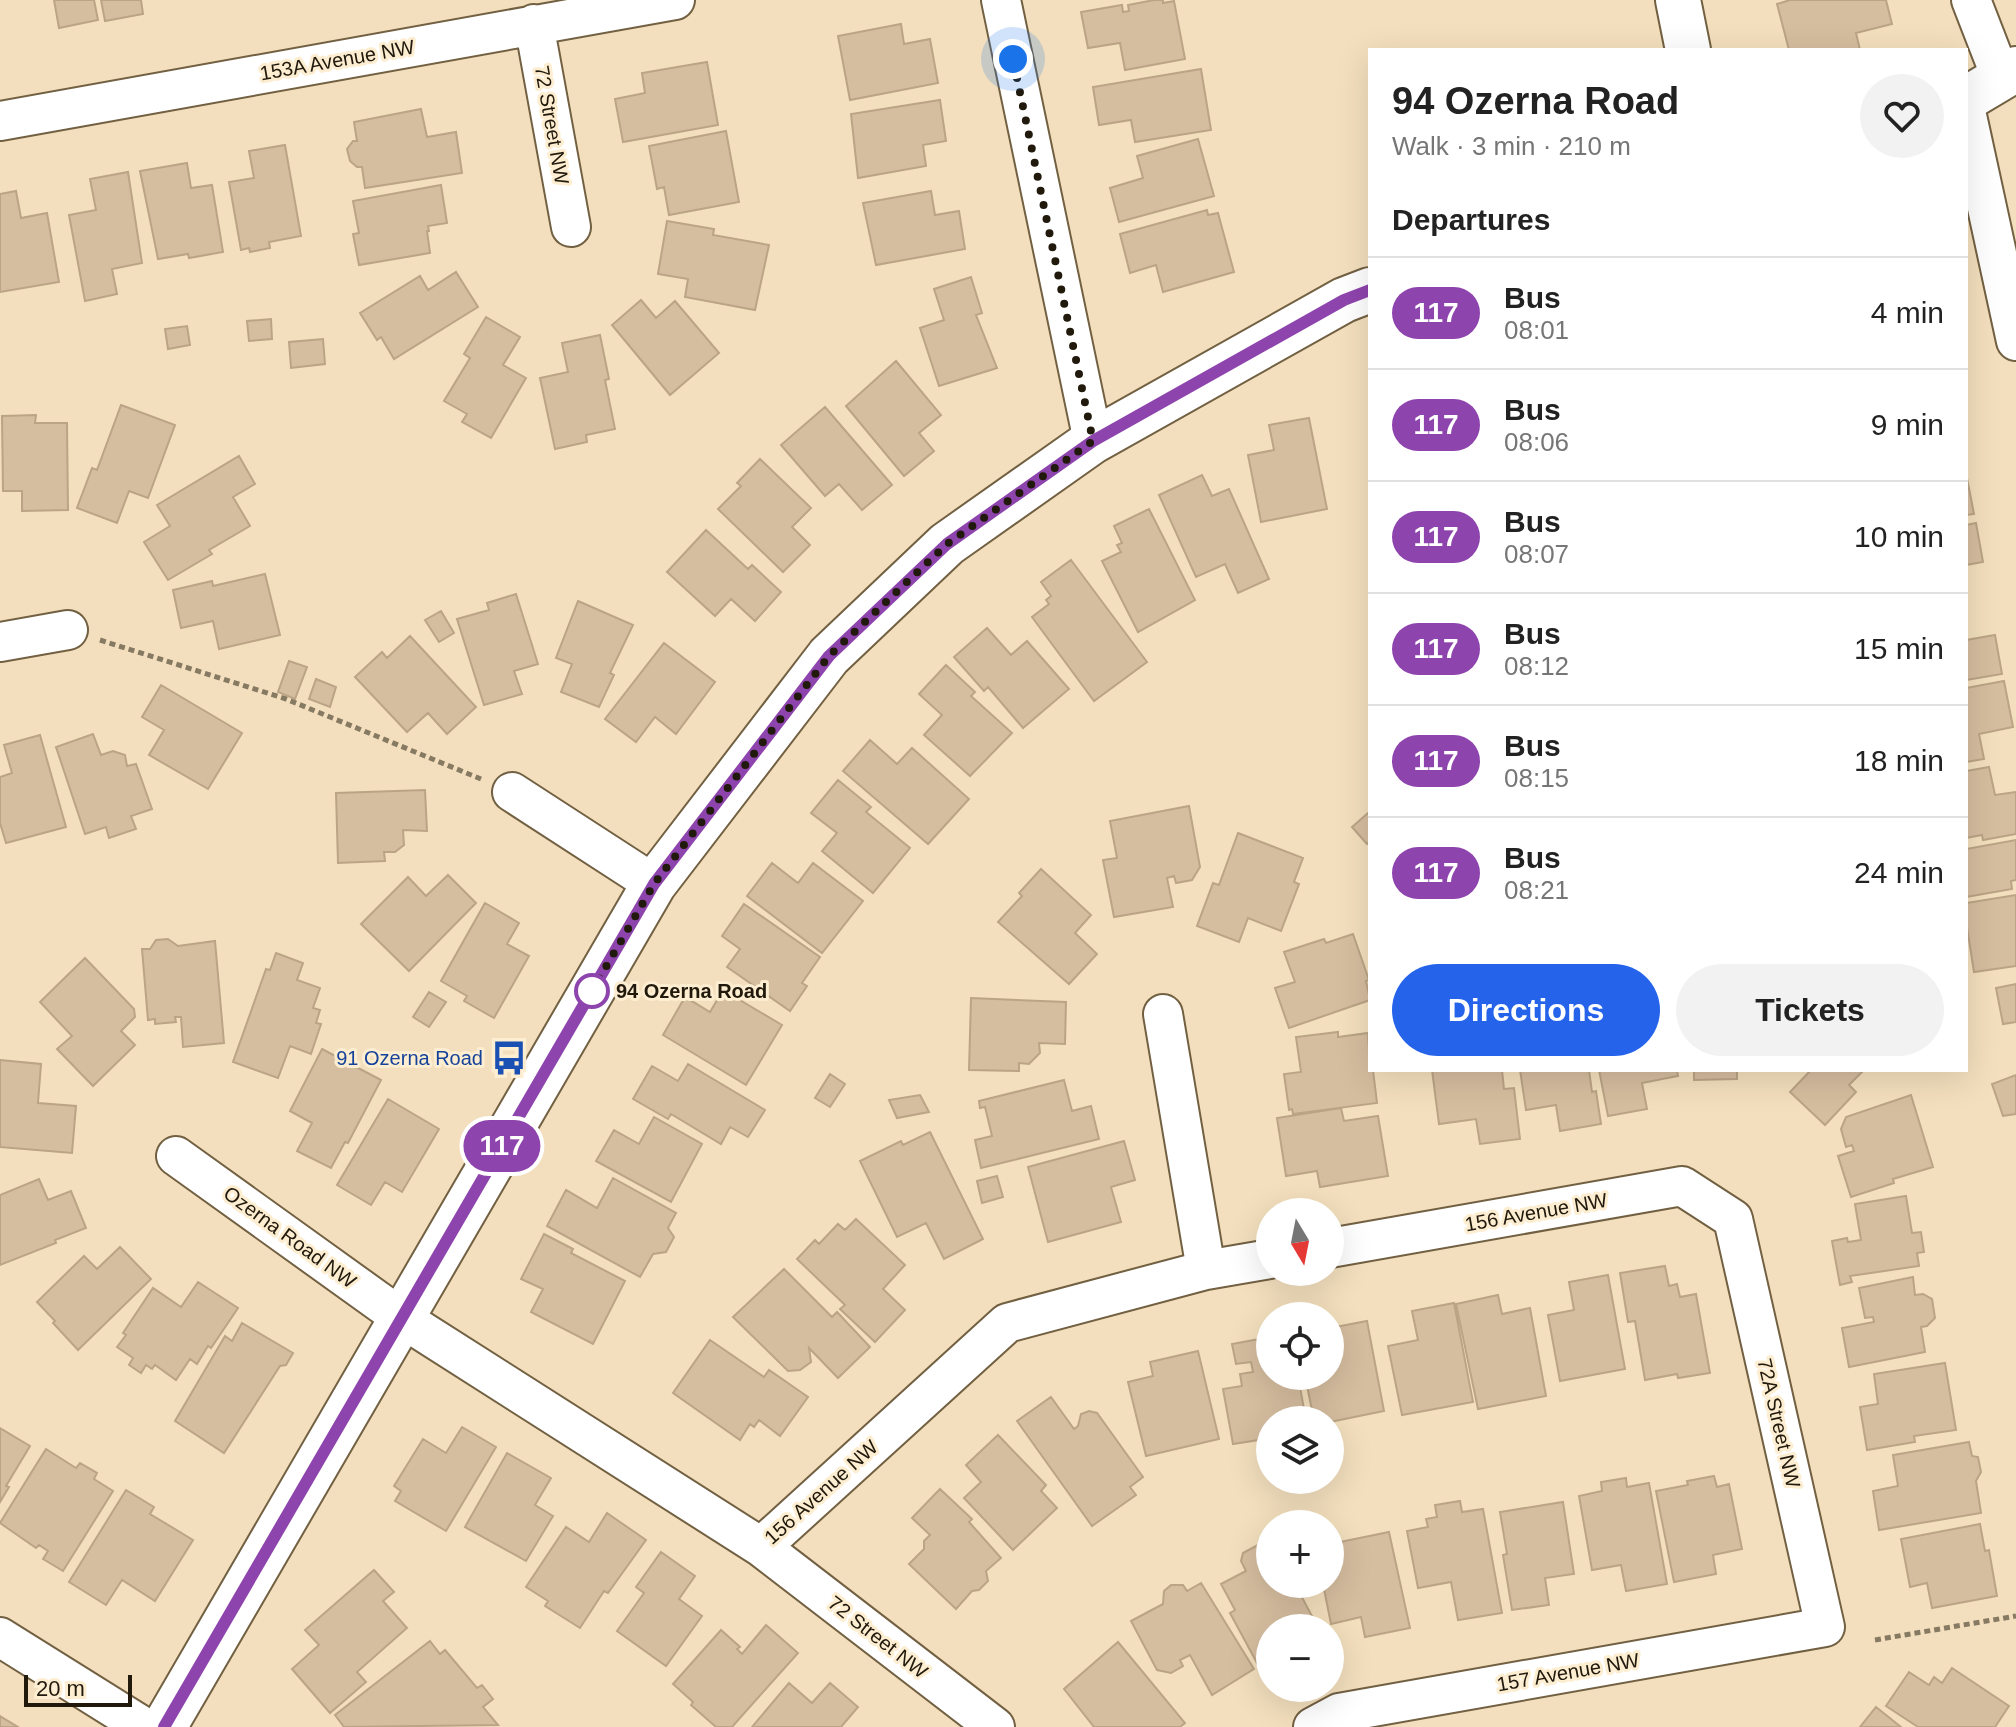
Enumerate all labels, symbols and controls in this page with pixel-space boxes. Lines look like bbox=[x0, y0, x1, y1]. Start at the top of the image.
street label: 153A Avenue NW bbox=[258, 36, 416, 84]
your location bbox=[993, 39, 1033, 79]
street label: 72 Street NW bbox=[531, 64, 573, 186]
button: heart bbox=[1860, 74, 1944, 158]
text: 94 Ozerna Road bbox=[1392, 80, 1679, 122]
text: Walk · 3 min · 210 m bbox=[1392, 131, 1631, 161]
text: Departures bbox=[1392, 203, 1550, 236]
text: Bus bbox=[1504, 281, 1561, 314]
text: 4 min bbox=[1871, 296, 1944, 329]
text: 117 bbox=[1413, 297, 1459, 328]
text: 08:01 bbox=[1504, 315, 1569, 345]
text: Bus bbox=[1504, 393, 1561, 426]
text: 9 min bbox=[1871, 408, 1944, 441]
text: 117 bbox=[1413, 409, 1459, 440]
text: 08:06 bbox=[1504, 427, 1569, 457]
text: Bus bbox=[1504, 505, 1561, 538]
text: 10 min bbox=[1854, 520, 1944, 553]
text: 117 bbox=[1413, 521, 1459, 552]
text: 08:07 bbox=[1504, 539, 1569, 569]
text: Bus bbox=[1504, 617, 1561, 650]
text: 15 min bbox=[1854, 632, 1944, 665]
text: 117 bbox=[1413, 633, 1459, 664]
text: 08:12 bbox=[1504, 651, 1569, 681]
text: Bus bbox=[1504, 729, 1561, 762]
text: 18 min bbox=[1854, 744, 1944, 777]
text: 117 bbox=[1413, 745, 1459, 776]
text: 08:15 bbox=[1504, 763, 1569, 793]
text: Bus bbox=[1504, 841, 1561, 874]
text: 24 min bbox=[1854, 856, 1944, 889]
text: 117 bbox=[1413, 857, 1459, 888]
text: 08:21 bbox=[1504, 875, 1569, 905]
button: Directions bbox=[1392, 964, 1660, 1056]
button: Tickets bbox=[1676, 964, 1944, 1056]
marker: 94 Ozerna Road bbox=[575, 974, 609, 1008]
place label: 94 Ozerna Road bbox=[616, 980, 767, 1002]
bus stop icon: 91 Ozerna Road bbox=[490, 1039, 528, 1077]
place label: 91 Ozerna Road bbox=[336, 1047, 483, 1069]
line badge: 117 bbox=[456, 1120, 548, 1172]
text: 117 bbox=[479, 1130, 525, 1161]
street label: Ozerna Road NW bbox=[220, 1182, 360, 1292]
street label: 156 Avenue NW bbox=[1463, 1189, 1609, 1235]
north arrow bbox=[1256, 1198, 1344, 1286]
map controls bbox=[1256, 1198, 1344, 1702]
button: locate bbox=[1256, 1302, 1344, 1390]
street label: 72A Street NW bbox=[1753, 1356, 1805, 1490]
button: layers bbox=[1256, 1406, 1344, 1494]
street label: 156 Avenue NW bbox=[760, 1436, 882, 1548]
button: + bbox=[1256, 1510, 1344, 1598]
street label: 72 Street NW bbox=[824, 1591, 932, 1683]
button: − bbox=[1256, 1614, 1344, 1702]
street label: 157 Avenue NW bbox=[1495, 1649, 1641, 1695]
scale bar bbox=[24, 1671, 132, 1707]
text: 20 m bbox=[36, 1676, 85, 1701]

